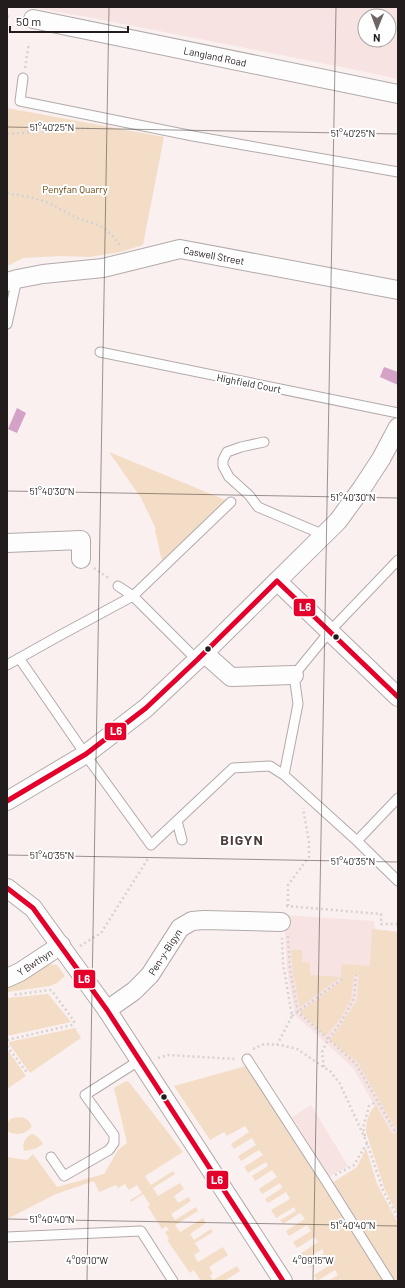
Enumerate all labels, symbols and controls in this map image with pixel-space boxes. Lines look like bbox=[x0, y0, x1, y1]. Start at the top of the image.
scale bar bbox=[10, 8, 128, 34]
north arrow bbox=[357, 8, 397, 48]
text: 50 m bbox=[16, 14, 41, 28]
text: N bbox=[373, 32, 381, 45]
street label: Langland Road bbox=[183, 44, 248, 69]
text: 51°40'25"N bbox=[30, 121, 74, 133]
text: 51°40'25"N bbox=[331, 127, 375, 139]
park label: Penyfan Quarry bbox=[42, 183, 108, 195]
street label: Caswell Street bbox=[182, 244, 246, 267]
street label: Highfield Court bbox=[216, 371, 283, 395]
text: 51°40'30"N bbox=[30, 485, 74, 497]
text: 51°40'30"N bbox=[331, 491, 375, 503]
line badge: L6 bbox=[293, 598, 316, 617]
text: L6 bbox=[299, 600, 311, 613]
unlabelled marker bbox=[331, 632, 341, 642]
unlabelled marker bbox=[203, 644, 213, 654]
line badge: L6 bbox=[104, 722, 127, 741]
text: L6 bbox=[110, 724, 122, 737]
district label: BIGYN bbox=[220, 831, 264, 848]
text: 51°40'35"N bbox=[30, 849, 74, 861]
text: 51°40'35"N bbox=[331, 855, 375, 867]
street label: Pen-y-Bigyn bbox=[145, 926, 184, 977]
street label: Y Bwthyn bbox=[15, 946, 55, 978]
line badge: L6 bbox=[73, 969, 96, 989]
text: L6 bbox=[78, 972, 90, 985]
unlabelled marker bbox=[159, 1092, 169, 1102]
line badge: L6 bbox=[206, 1170, 229, 1190]
text: L6 bbox=[211, 1173, 223, 1186]
text: 51°40'40"N bbox=[29, 1213, 75, 1225]
text: 51°40'40"N bbox=[330, 1219, 376, 1231]
text: 4°09'10"W bbox=[66, 1254, 108, 1266]
text: 4°09'15"W bbox=[292, 1254, 334, 1266]

